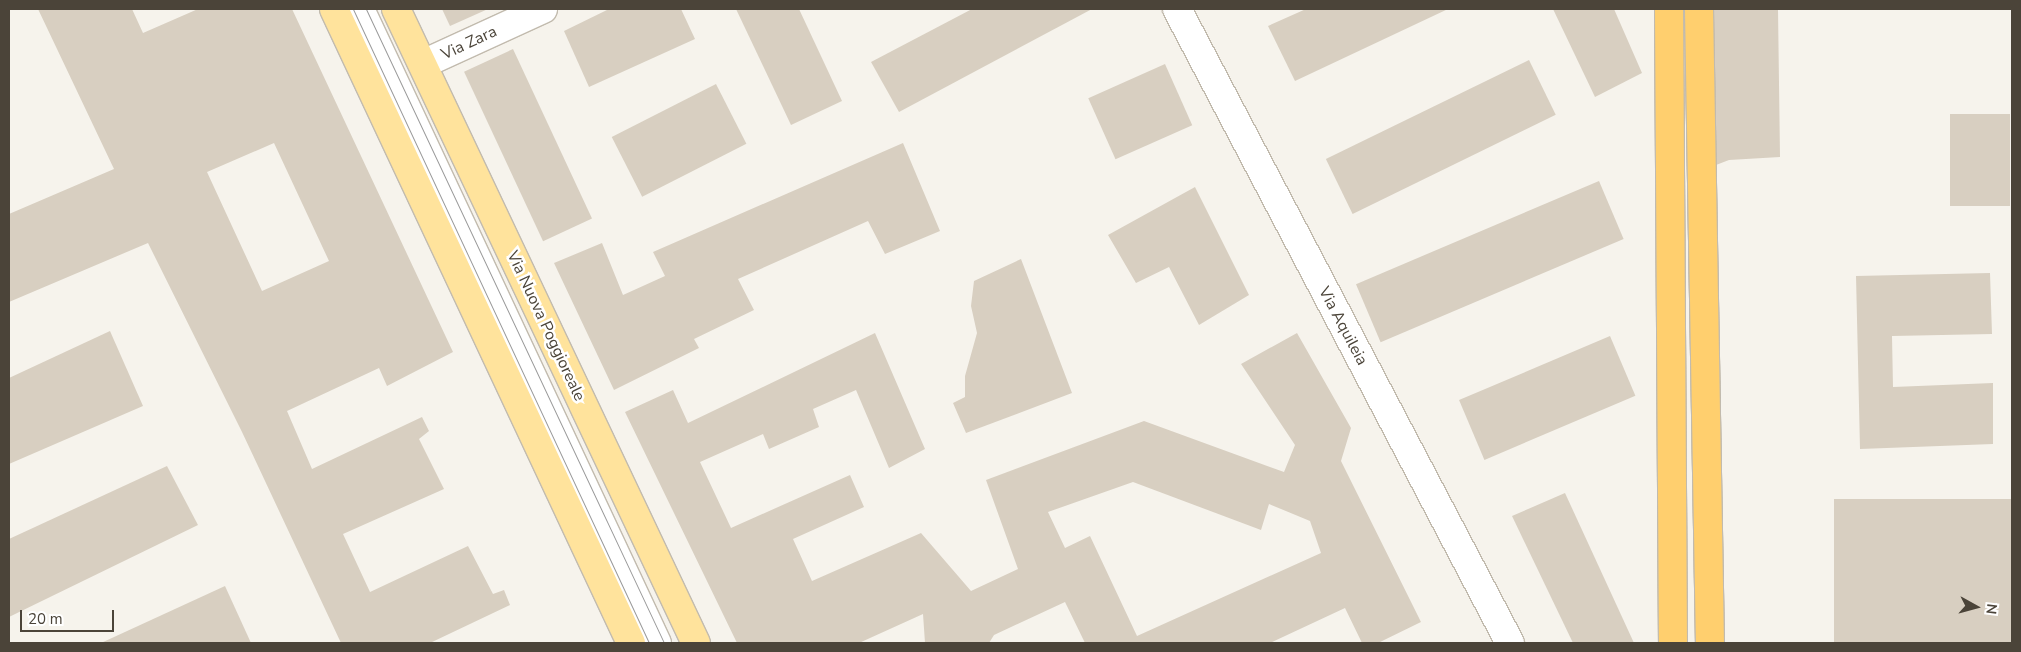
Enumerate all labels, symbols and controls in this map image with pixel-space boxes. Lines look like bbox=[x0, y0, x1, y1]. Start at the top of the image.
street label: Via Zara bbox=[438, 22, 500, 64]
street label: Via Nuova Poggioreale bbox=[503, 248, 589, 404]
street label: Via Aquileia bbox=[1314, 283, 1372, 369]
north arrow bbox=[1951, 582, 2001, 632]
scale bar bbox=[22, 600, 116, 632]
text: N bbox=[1981, 603, 2001, 615]
text: 20 m bbox=[28, 609, 63, 629]

